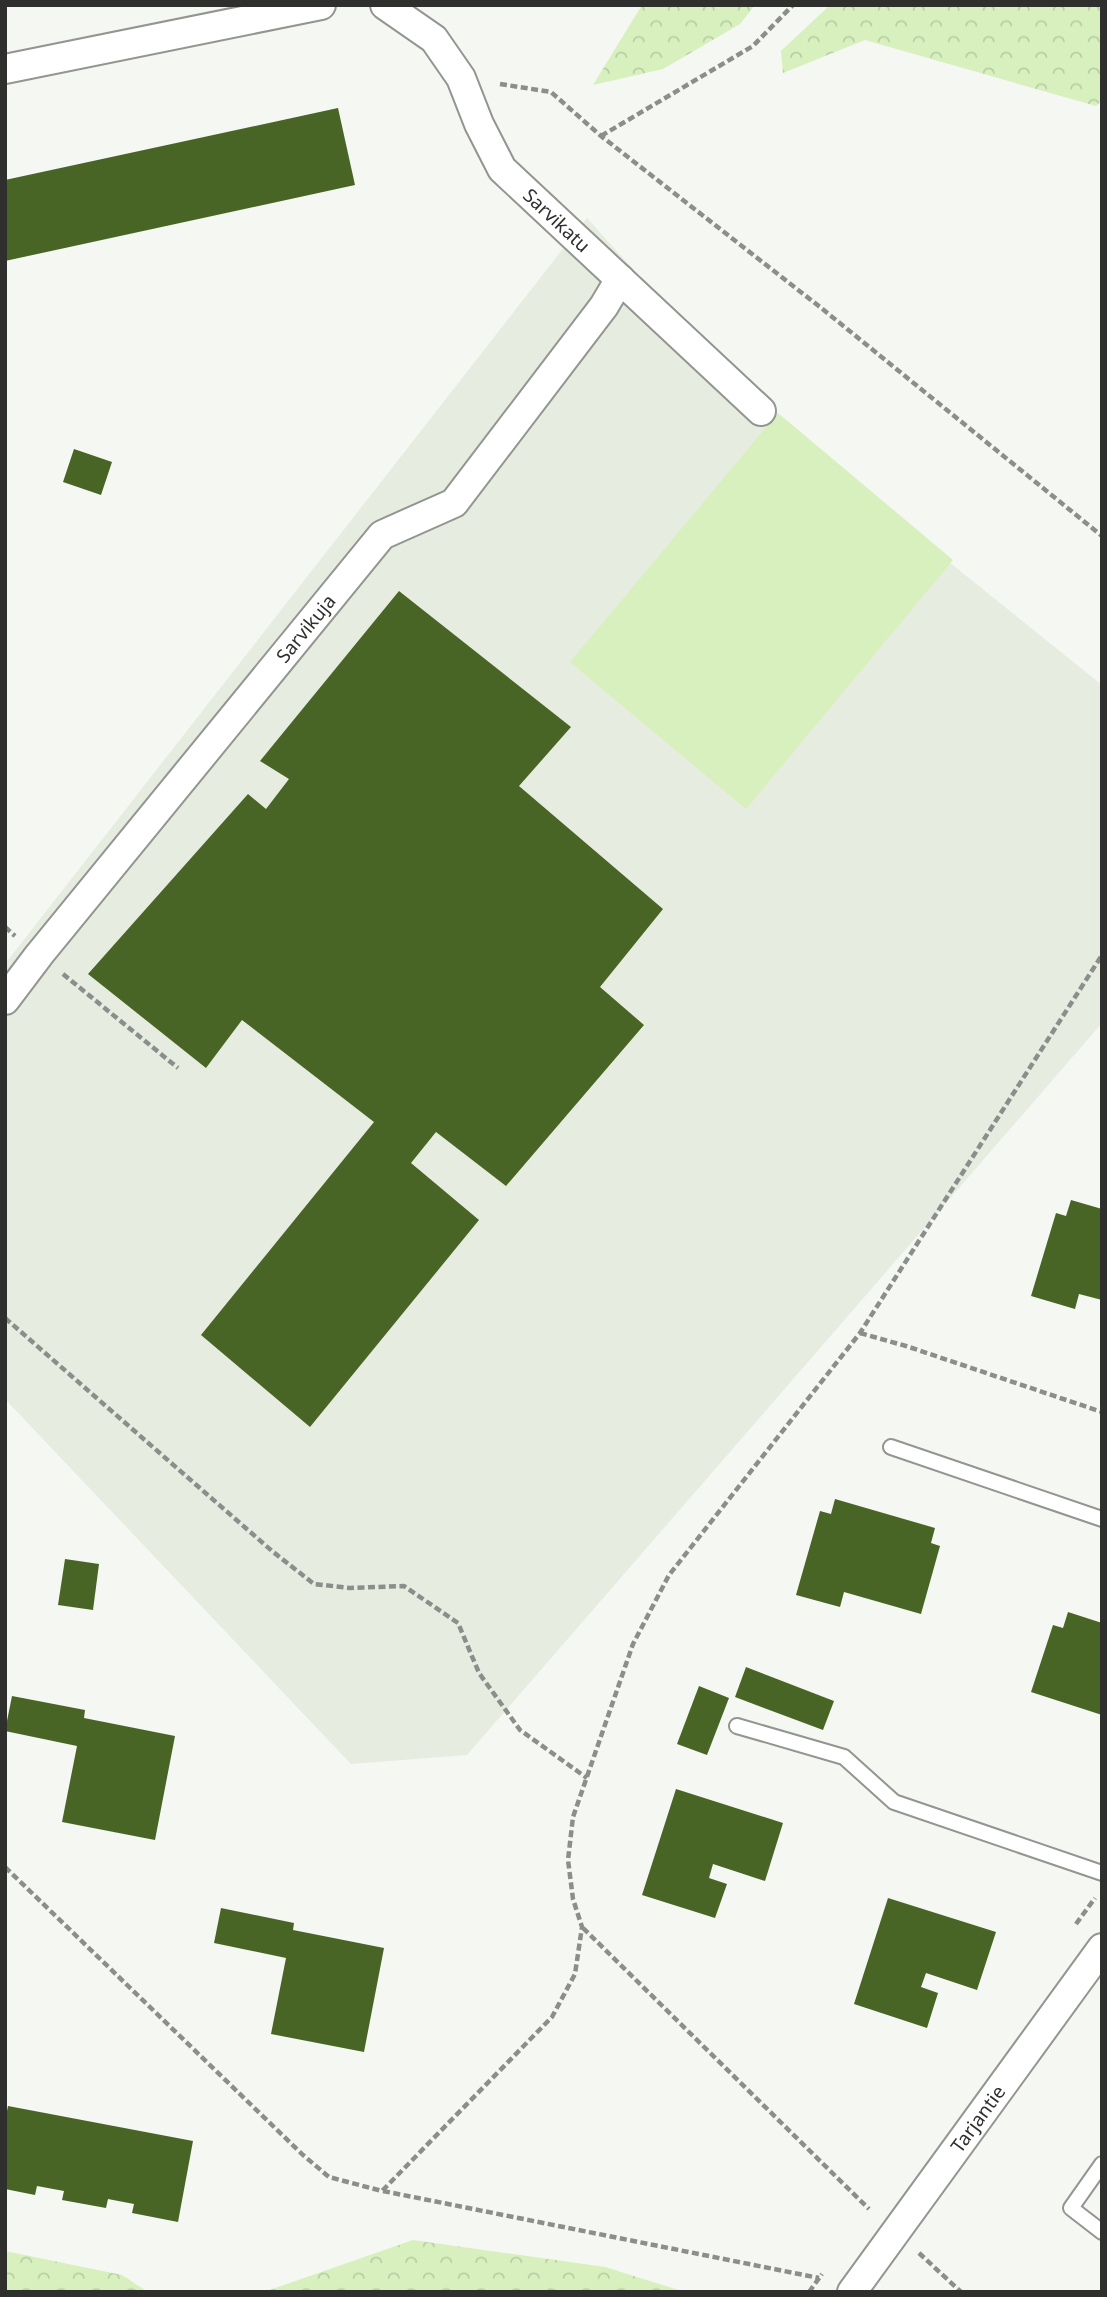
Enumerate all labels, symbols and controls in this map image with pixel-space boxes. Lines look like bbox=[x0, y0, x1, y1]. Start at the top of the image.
street label: Sarvikatu bbox=[518, 182, 596, 258]
street label: Sarvikuja bbox=[270, 589, 341, 668]
street label: Tarjantie bbox=[945, 2080, 1011, 2158]

